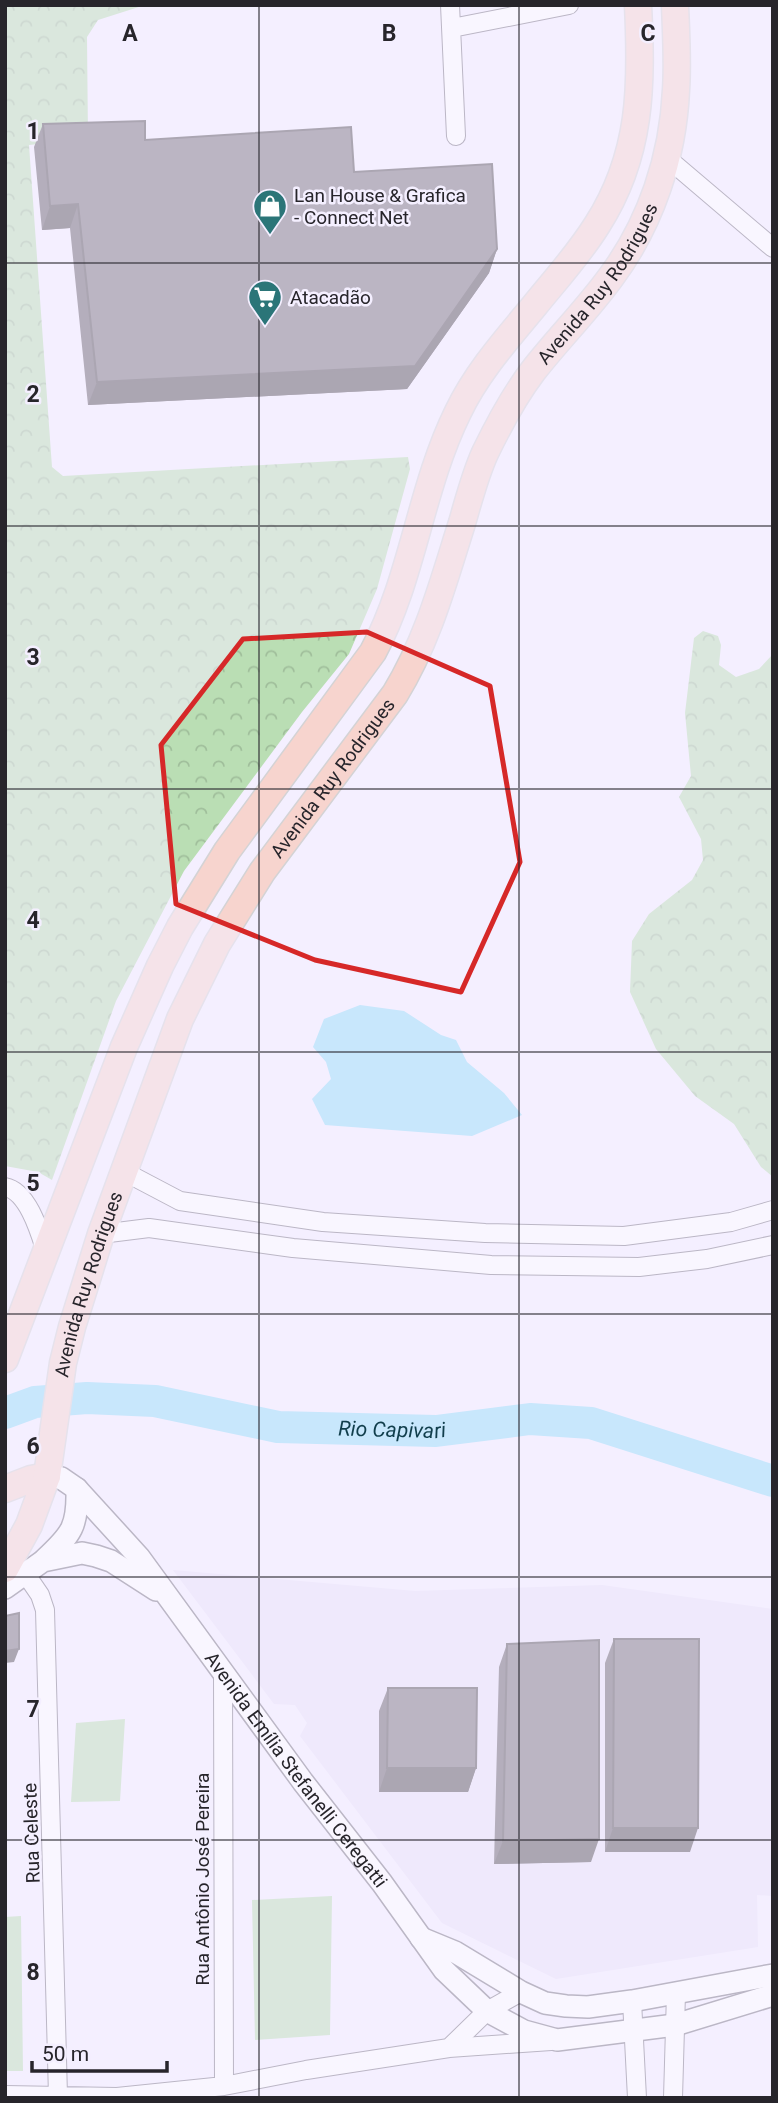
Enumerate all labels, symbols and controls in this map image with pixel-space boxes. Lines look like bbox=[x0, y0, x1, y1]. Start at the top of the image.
text: A bbox=[122, 20, 138, 47]
text: B bbox=[382, 20, 396, 47]
text: C bbox=[640, 20, 656, 47]
text: 1 bbox=[26, 118, 40, 145]
place label: Lan House & Grafica - Connect Net bbox=[294, 184, 466, 229]
shop icon: Lan House & Grafica - Connect Net bbox=[251, 187, 289, 236]
street label: Avenida Ruy Rodrigues bbox=[532, 200, 663, 369]
supermarket icon: Atacadão bbox=[246, 278, 284, 327]
place label: Atacadão bbox=[290, 286, 371, 309]
text: 2 bbox=[26, 381, 40, 408]
text: 3 bbox=[26, 644, 40, 671]
street label: Avenida Ruy Rodrigues bbox=[266, 694, 400, 863]
text: 4 bbox=[26, 907, 40, 934]
text: 5 bbox=[26, 1170, 40, 1197]
street label: Avenida Ruy Rodrigues bbox=[50, 1188, 128, 1379]
water label: Rio Capivari bbox=[338, 1417, 447, 1443]
text: 6 bbox=[26, 1433, 40, 1460]
street label: Avenida Emília Stefanelli Ceregatti bbox=[200, 1647, 392, 1892]
text: 7 bbox=[26, 1696, 40, 1723]
street label: Rua Antônio José Pereira bbox=[191, 1773, 214, 1985]
street label: Rua Celeste bbox=[18, 1782, 45, 1884]
text: 8 bbox=[26, 1959, 40, 1986]
scale bar bbox=[32, 2030, 166, 2074]
text: 50 m bbox=[42, 2042, 89, 2066]

